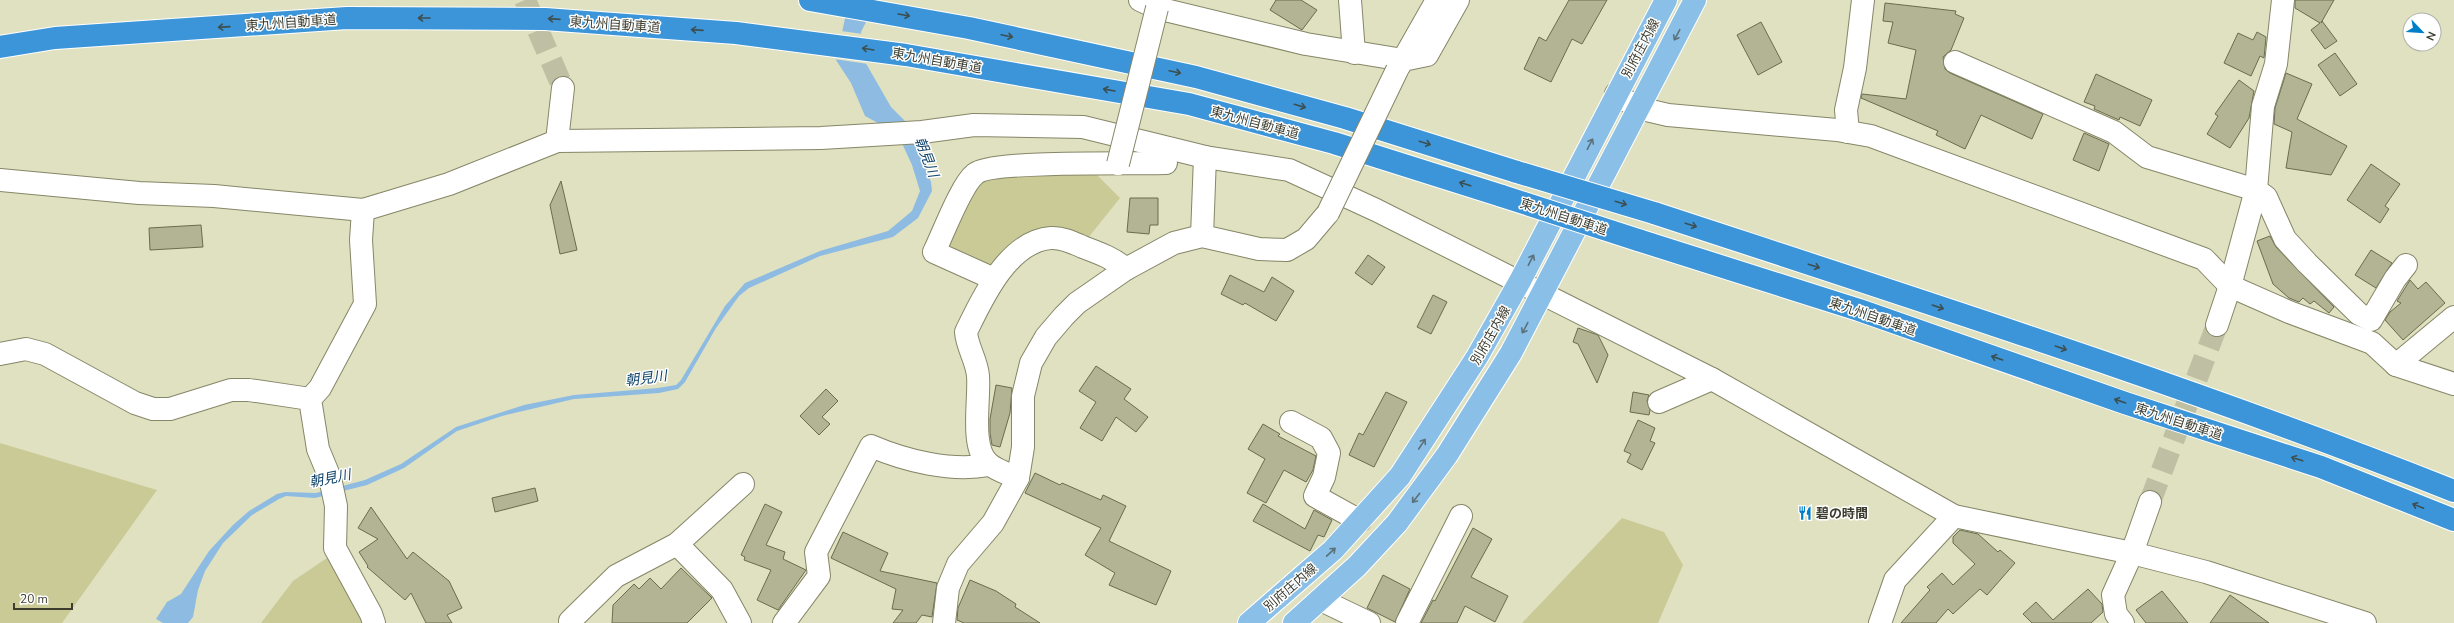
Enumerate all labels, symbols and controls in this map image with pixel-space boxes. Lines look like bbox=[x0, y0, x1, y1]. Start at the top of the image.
street label: 東九州自動車道 bbox=[245, 11, 337, 35]
one-way arrow bbox=[897, 11, 910, 19]
north arrow bbox=[2402, 12, 2442, 52]
street label: 東九州自動車道 bbox=[569, 13, 661, 37]
one-way arrow bbox=[418, 14, 431, 22]
one-way arrow bbox=[548, 16, 561, 23]
street label: 別府庄内線 bbox=[1618, 16, 1664, 81]
one-way arrow bbox=[218, 23, 231, 30]
one-way arrow bbox=[691, 27, 704, 34]
one-way arrow bbox=[1673, 28, 1680, 40]
text: N bbox=[2422, 29, 2439, 43]
one-way arrow bbox=[1000, 32, 1013, 40]
street label: 東九州自動車道 bbox=[890, 44, 983, 78]
one-way arrow bbox=[862, 45, 875, 53]
one-way arrow bbox=[1168, 69, 1181, 77]
one-way arrow bbox=[1103, 86, 1116, 94]
street label: 東九州自動車道 bbox=[1208, 102, 1301, 143]
one-way arrow bbox=[1294, 103, 1307, 110]
water label: 朝見川 bbox=[910, 134, 944, 182]
one-way arrow bbox=[1587, 138, 1594, 150]
one-way arrow bbox=[1418, 140, 1431, 147]
one-way arrow bbox=[1458, 180, 1471, 187]
street label: 東九州自動車道 bbox=[1518, 194, 1610, 240]
one-way arrow bbox=[1614, 200, 1627, 207]
one-way arrow bbox=[1684, 222, 1697, 229]
one-way arrow bbox=[1528, 254, 1535, 266]
one-way arrow bbox=[1808, 262, 1820, 270]
street label: 東九州自動車道 bbox=[1827, 294, 1919, 340]
street label: 別府庄内線 bbox=[1467, 303, 1515, 368]
one-way arrow bbox=[1931, 303, 1943, 311]
one-way arrow bbox=[1521, 322, 1528, 334]
one-way arrow bbox=[2054, 345, 2066, 353]
one-way arrow bbox=[1991, 354, 2003, 362]
water label: 朝見川 bbox=[624, 366, 670, 390]
one-way arrow bbox=[2113, 397, 2126, 404]
street label: 東九州自動車道 bbox=[2133, 399, 2225, 445]
one-way arrow bbox=[1418, 439, 1426, 450]
one-way arrow bbox=[2290, 455, 2303, 462]
water label: 朝見川 bbox=[308, 465, 354, 492]
one-way arrow bbox=[1412, 493, 1420, 504]
one-way arrow bbox=[2412, 502, 2424, 509]
restaurant icon: 碧の時間 bbox=[1797, 505, 1813, 521]
place label: 碧の時間 bbox=[1816, 505, 1868, 523]
one-way arrow bbox=[1326, 547, 1337, 556]
street label: 別府庄内線 bbox=[1260, 560, 1321, 616]
scale bar bbox=[14, 585, 72, 611]
text: 20 m bbox=[20, 591, 48, 607]

